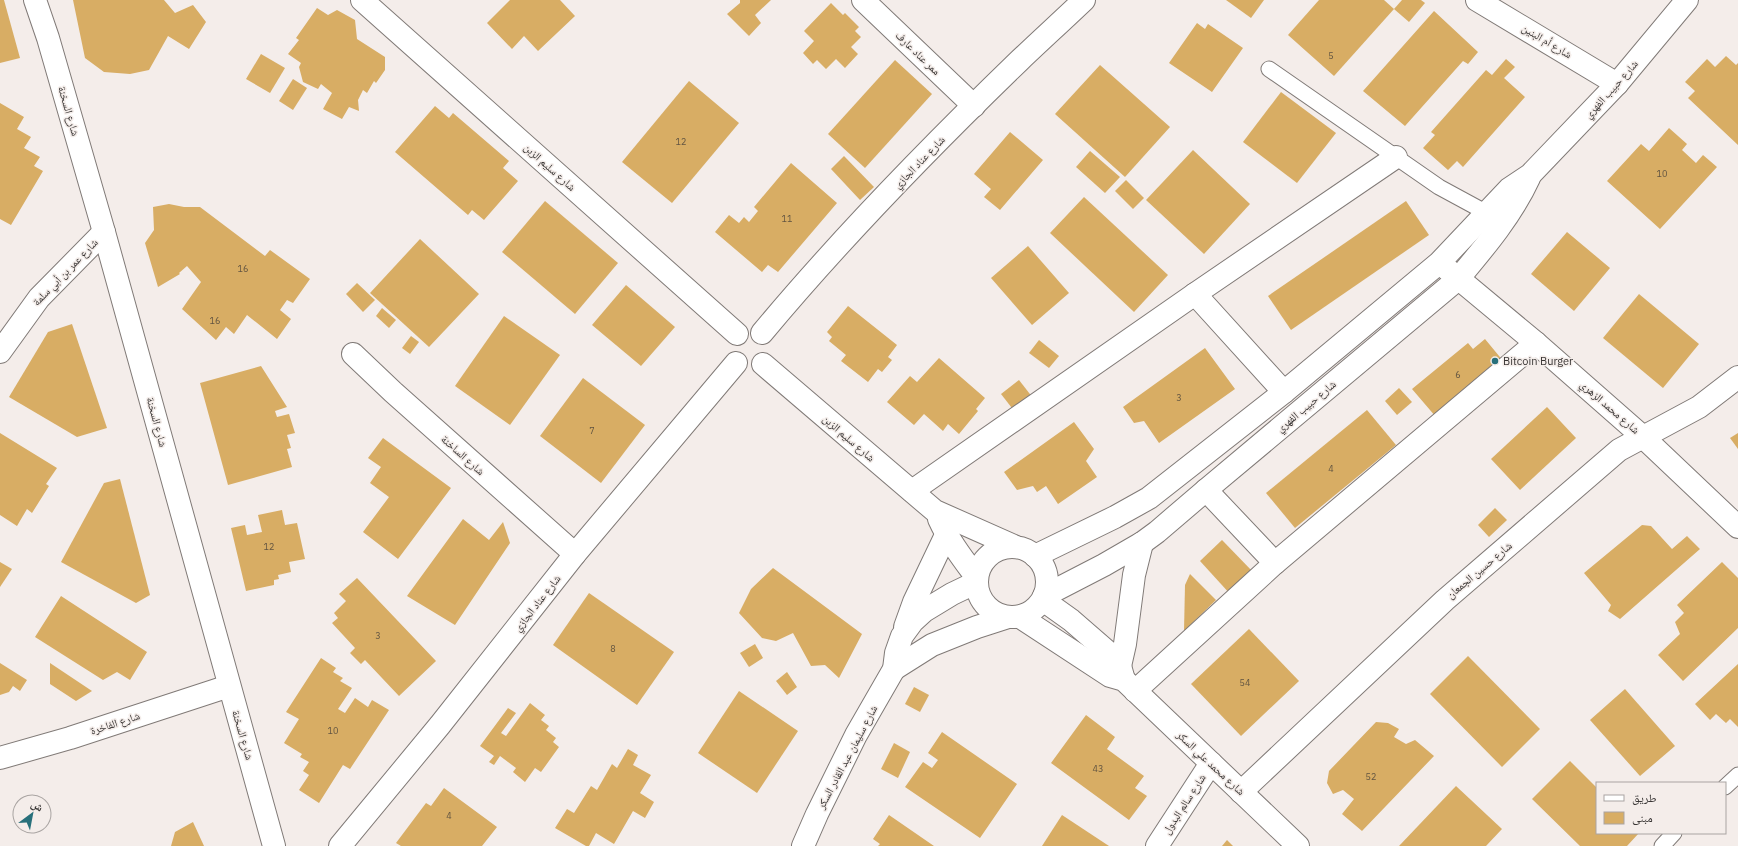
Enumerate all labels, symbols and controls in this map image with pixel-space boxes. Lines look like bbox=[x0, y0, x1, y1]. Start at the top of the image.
street label: شارع أم البنين bbox=[1519, 21, 1575, 61]
street label: ممر عناد عارف bbox=[893, 28, 943, 78]
house number: 5 bbox=[1328, 50, 1334, 61]
street label: شارع حبيب الفهري bbox=[1581, 57, 1642, 122]
street label: شارع السخنة bbox=[55, 84, 83, 138]
street label: شارع عناد الجازي bbox=[890, 133, 949, 193]
house number: 12 bbox=[676, 136, 686, 147]
street label: شارع سليم الزبن bbox=[521, 140, 579, 195]
house number: 10 bbox=[1657, 168, 1667, 179]
house number: 11 bbox=[782, 213, 792, 224]
street label: شارع عمر بن أبي سلمة bbox=[29, 236, 102, 310]
house number: 16 bbox=[238, 263, 248, 274]
house number: 16 bbox=[210, 315, 220, 326]
place label: Bitcoin Burger bbox=[1503, 354, 1573, 368]
marker: Bitcoin Burger bbox=[1490, 356, 1500, 366]
house number: 6 bbox=[1455, 369, 1461, 380]
street label: شارع حبيب الفهري bbox=[1273, 377, 1340, 436]
street label: شارع محمد الزهري bbox=[1576, 377, 1643, 438]
house number: 3 bbox=[1176, 392, 1182, 403]
street label: شارع السخنة bbox=[144, 395, 170, 449]
street label: شارع سليم الزبن bbox=[819, 412, 878, 465]
house number: 7 bbox=[589, 425, 595, 436]
street label: شارع الساخنة bbox=[438, 432, 488, 478]
house number: 4 bbox=[1328, 463, 1334, 474]
street label: شارع حسين الجمعان bbox=[1443, 538, 1515, 602]
house number: 12 bbox=[264, 541, 274, 552]
street label: شارع عناد الجازي bbox=[510, 572, 565, 635]
house number: 3 bbox=[375, 630, 381, 641]
house number: 8 bbox=[610, 643, 616, 654]
house number: 54 bbox=[1240, 677, 1250, 688]
street label: شارع سليمان عبد القادر السكر bbox=[813, 703, 880, 812]
street label: شارع الفاخرة bbox=[88, 708, 142, 738]
street label: شارع السخنة bbox=[229, 708, 257, 762]
house number: 10 bbox=[328, 725, 338, 736]
street label: شارع محمد علي السكر bbox=[1172, 727, 1248, 800]
house number: 43 bbox=[1093, 763, 1103, 774]
street label: شارع سالم البدول bbox=[1159, 771, 1210, 837]
house number: 52 bbox=[1366, 771, 1376, 782]
legend bbox=[1596, 782, 1726, 834]
text: طريق bbox=[1632, 790, 1657, 805]
north arrow bbox=[12, 794, 52, 834]
text: ش bbox=[28, 796, 46, 816]
house number: 4 bbox=[446, 810, 452, 821]
text: مبنى bbox=[1632, 810, 1653, 825]

